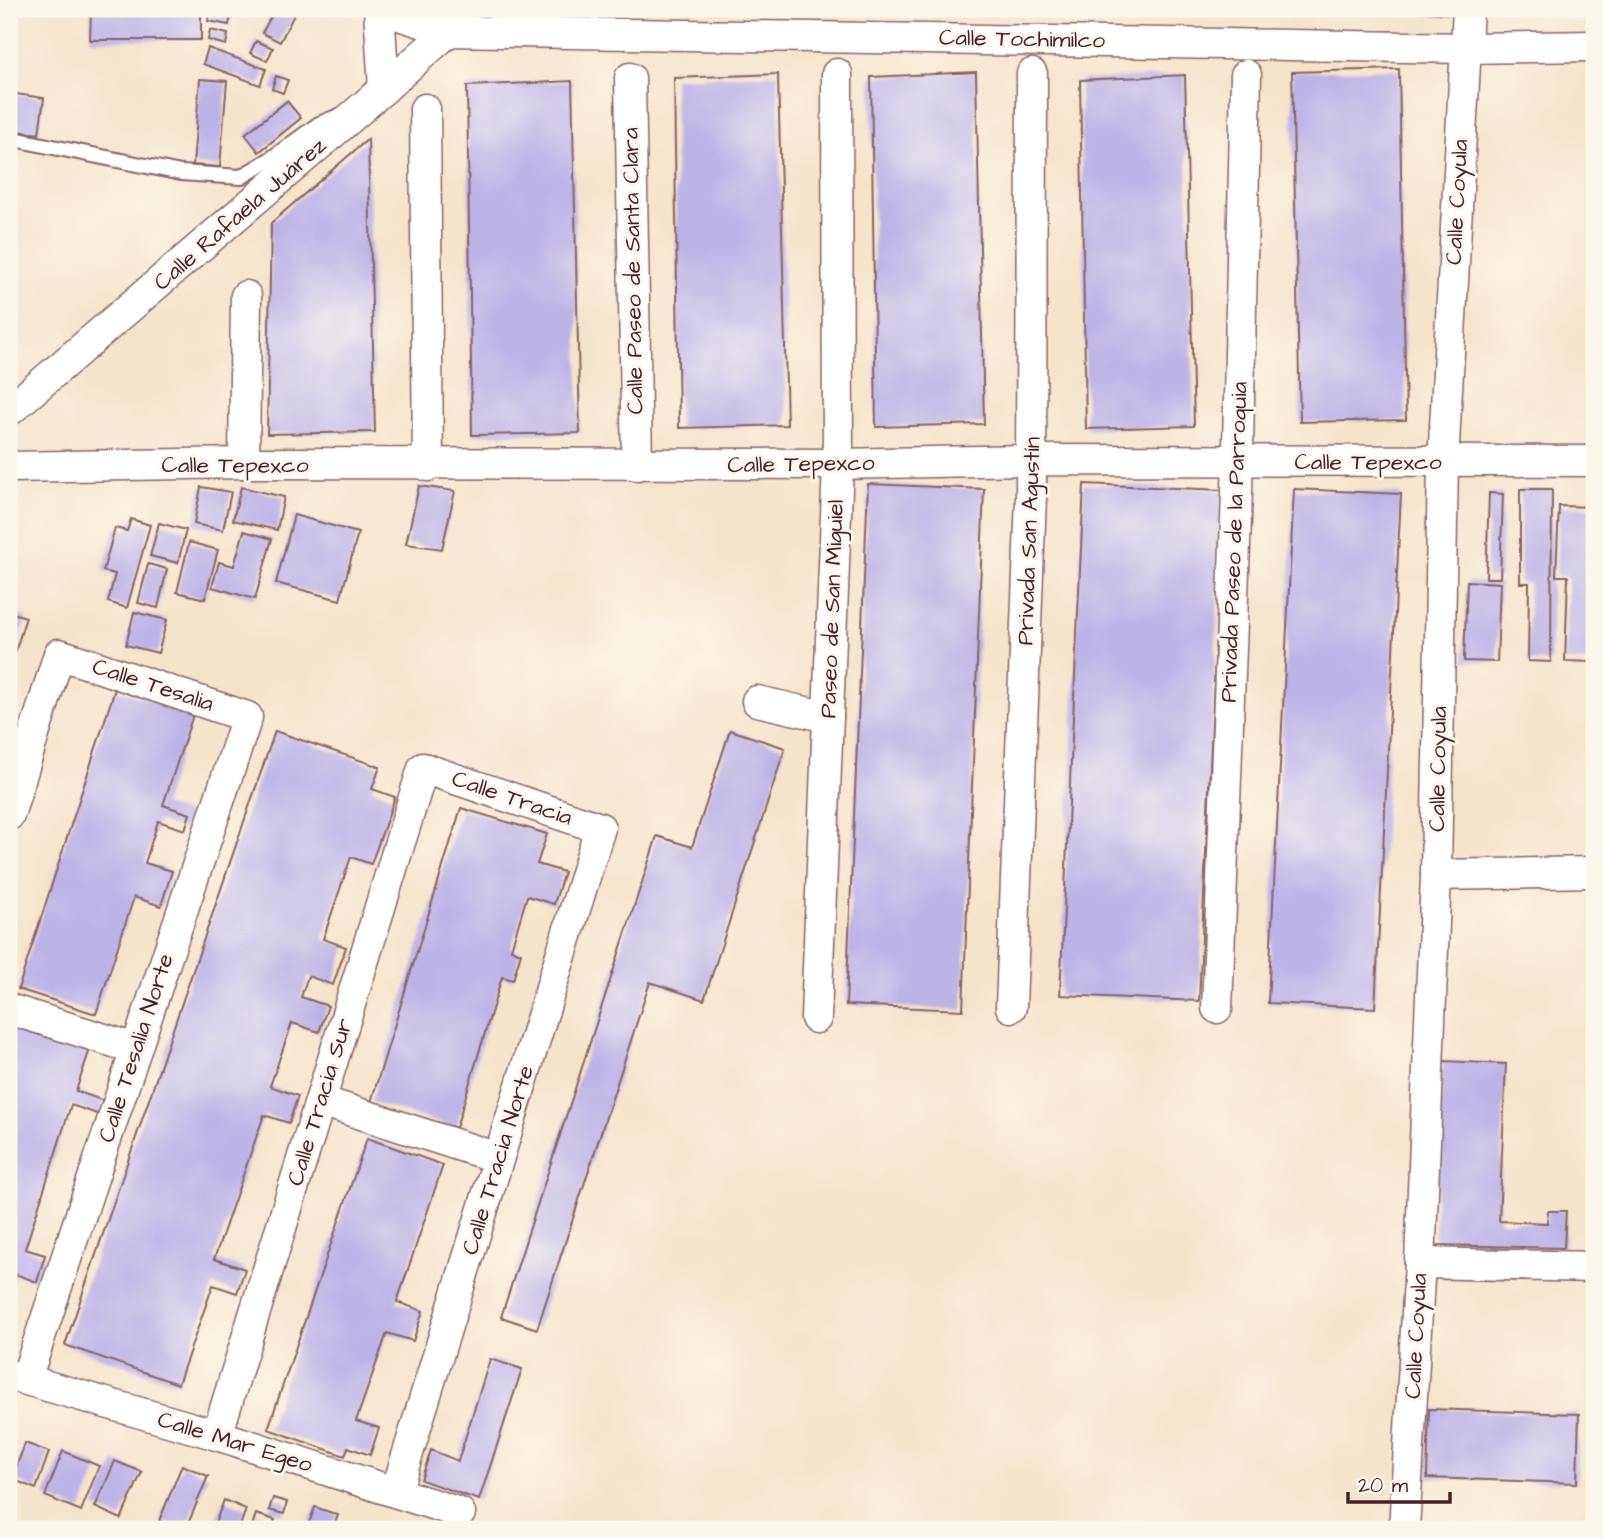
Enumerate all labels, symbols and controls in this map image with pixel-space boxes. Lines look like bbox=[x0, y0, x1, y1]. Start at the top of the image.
street label: Calle Tochimilco bbox=[939, 22, 1105, 56]
street label: Calle Paseo de Santa Clara bbox=[614, 127, 652, 415]
street label: Calle Rafaela Juárez bbox=[147, 130, 334, 298]
street label: Calle Coyula bbox=[1438, 138, 1477, 266]
street label: Privada Paseo de la Parroquia bbox=[1212, 381, 1256, 703]
street label: Privada San Agustín bbox=[1009, 436, 1050, 646]
street label: Calle Tepexco bbox=[1294, 446, 1442, 478]
street label: Calle Tepexco bbox=[727, 447, 875, 481]
street label: Calle Tepexco bbox=[161, 449, 309, 481]
street label: Paseo de San Miguiel bbox=[812, 499, 853, 719]
street label: Calle Tesalia bbox=[88, 650, 218, 720]
street label: Calle Coyula bbox=[1421, 706, 1456, 832]
street label: Calle Tracia bbox=[448, 762, 577, 834]
street label: Calle Tesalia Norte bbox=[90, 950, 182, 1146]
street label: Calle Tracia Sur bbox=[279, 1014, 361, 1190]
street label: Calle Tracia Norte bbox=[454, 1061, 542, 1259]
street label: Calle Coyula bbox=[1397, 1272, 1436, 1400]
street label: Calle Mar Egeo bbox=[153, 1403, 316, 1482]
scale bar bbox=[1348, 1461, 1449, 1505]
text: 20 m bbox=[1358, 1471, 1409, 1500]

